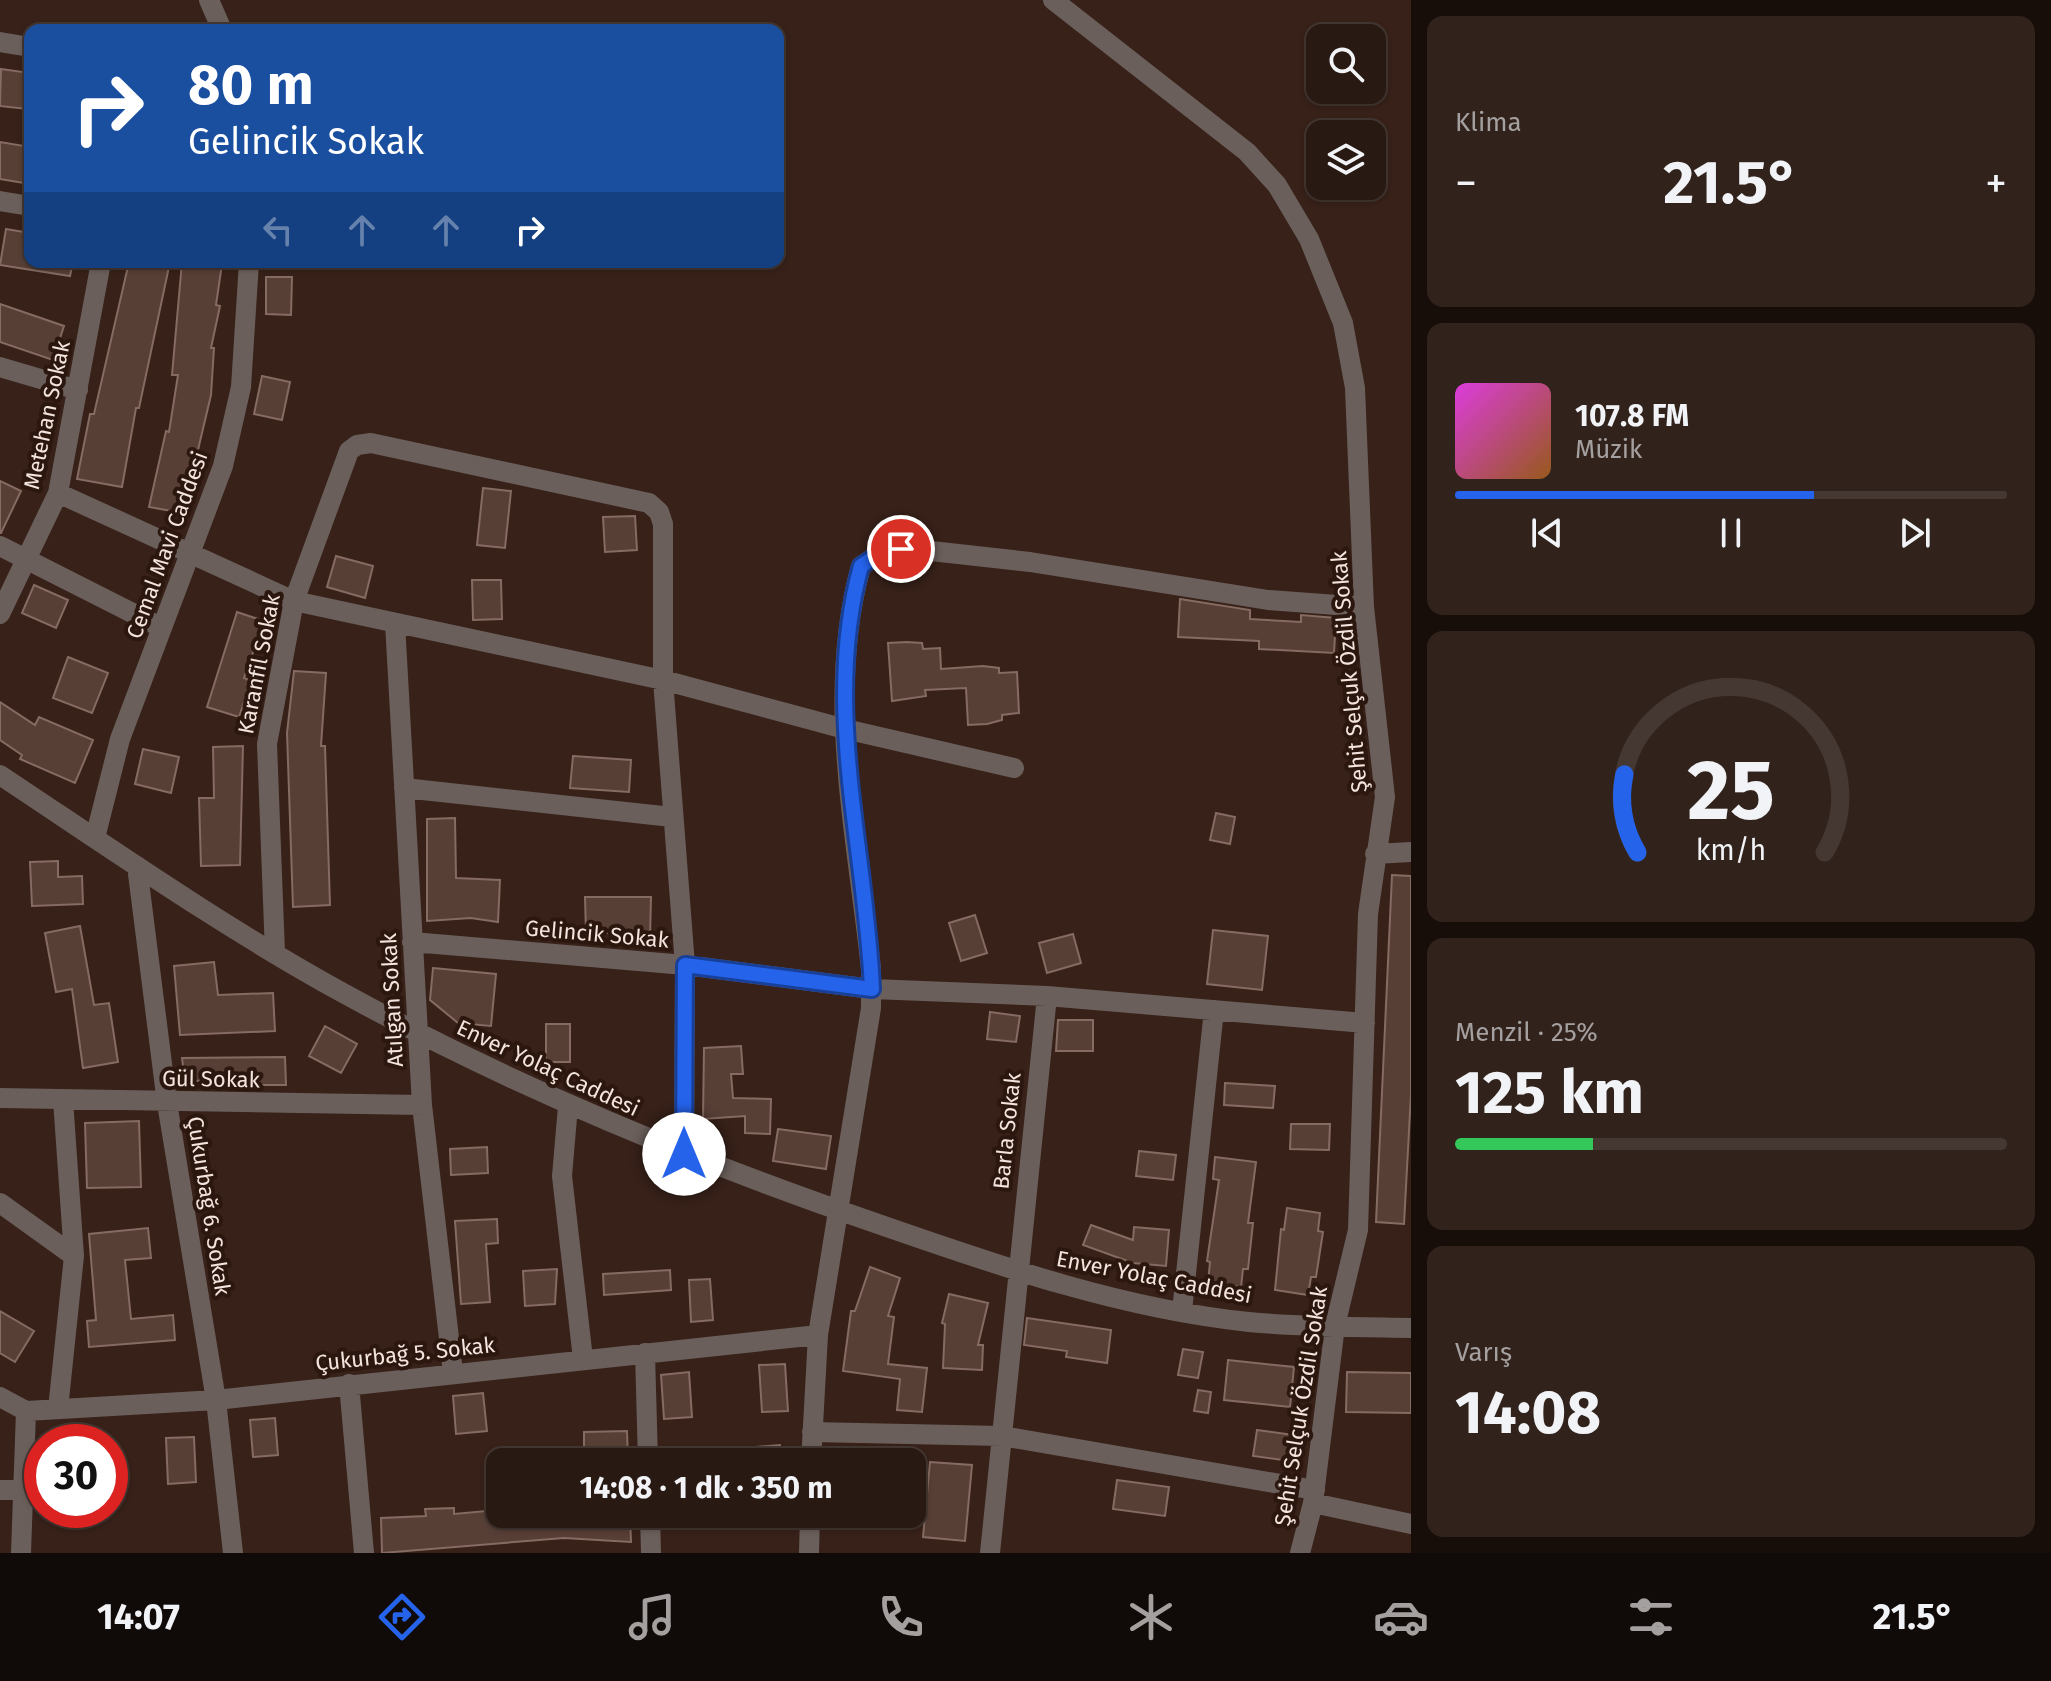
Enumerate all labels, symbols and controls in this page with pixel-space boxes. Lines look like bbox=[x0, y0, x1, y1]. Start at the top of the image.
map controls bbox=[1306, 24, 1386, 200]
button: search bbox=[1306, 24, 1386, 104]
text: 80 m bbox=[188, 52, 314, 119]
icon: right bbox=[56, 56, 160, 160]
text: Klima bbox=[1455, 107, 1522, 138]
text: Gelincik Sokak bbox=[188, 120, 424, 164]
button: layers bbox=[1306, 120, 1386, 200]
text: 21.5° bbox=[1663, 147, 1799, 219]
text: − bbox=[1455, 157, 1477, 210]
text: + bbox=[1985, 157, 2007, 210]
icon: left bbox=[256, 208, 300, 252]
icon: ahead bbox=[340, 208, 384, 252]
icon: ahead bbox=[424, 208, 468, 252]
icon: right bbox=[508, 208, 552, 252]
street label: Metehan Sokak bbox=[18, 337, 76, 492]
text: 107.8 FM bbox=[1575, 398, 1689, 434]
text: Müzik bbox=[1575, 434, 1642, 465]
street label: Cemal Mavi Caddesi bbox=[121, 448, 213, 642]
icon: previous bbox=[1525, 511, 1569, 555]
icon: pause bbox=[1709, 511, 1753, 555]
icon: next bbox=[1893, 511, 1937, 555]
pin bbox=[867, 515, 935, 583]
icon: arrive bbox=[879, 527, 923, 571]
street label: Şehit Selçuk Özdil Sokak bbox=[1325, 549, 1373, 794]
street label: Karanfil Sokak bbox=[232, 591, 286, 736]
text: 25 bbox=[1687, 740, 1775, 840]
text: km/h bbox=[1696, 833, 1766, 868]
street label: Gelincik Sokak bbox=[524, 914, 671, 954]
street label: Atılgan Sokak bbox=[375, 932, 409, 1068]
street label: Enver Yolaç Caddesi bbox=[452, 1014, 644, 1122]
text: Menzil · 25% bbox=[1455, 1017, 1598, 1048]
text: 125 km bbox=[1455, 1057, 1644, 1129]
street label: Gül Sokak bbox=[162, 1065, 261, 1093]
street label: Barla Sokak bbox=[987, 1071, 1027, 1191]
position arrow bbox=[642, 1112, 726, 1196]
street label: Çukurbağ 6. Sokak bbox=[181, 1115, 237, 1298]
street label: Enver Yolaç Caddesi bbox=[1054, 1245, 1254, 1309]
street label: Şehit Selçuk Özdil Sokak bbox=[1269, 1283, 1333, 1528]
street label: Çukurbağ 5. Sokak bbox=[314, 1331, 497, 1378]
text: Varış bbox=[1455, 1337, 1512, 1368]
text: 14:08 bbox=[1455, 1377, 1601, 1449]
speed limit sign: 30 bbox=[24, 1424, 128, 1528]
text: 14:08 · 1 dk · 350 m bbox=[579, 1470, 833, 1506]
icon: directions bbox=[374, 1589, 430, 1645]
icon: music bbox=[624, 1589, 680, 1645]
icon: phone bbox=[873, 1589, 929, 1645]
icon: climate bbox=[1123, 1589, 1179, 1645]
icon: car bbox=[1373, 1589, 1429, 1645]
icon: filters bbox=[1623, 1589, 1679, 1645]
text: 14:07 bbox=[97, 1595, 180, 1639]
text: 21.5° bbox=[1873, 1595, 1954, 1639]

